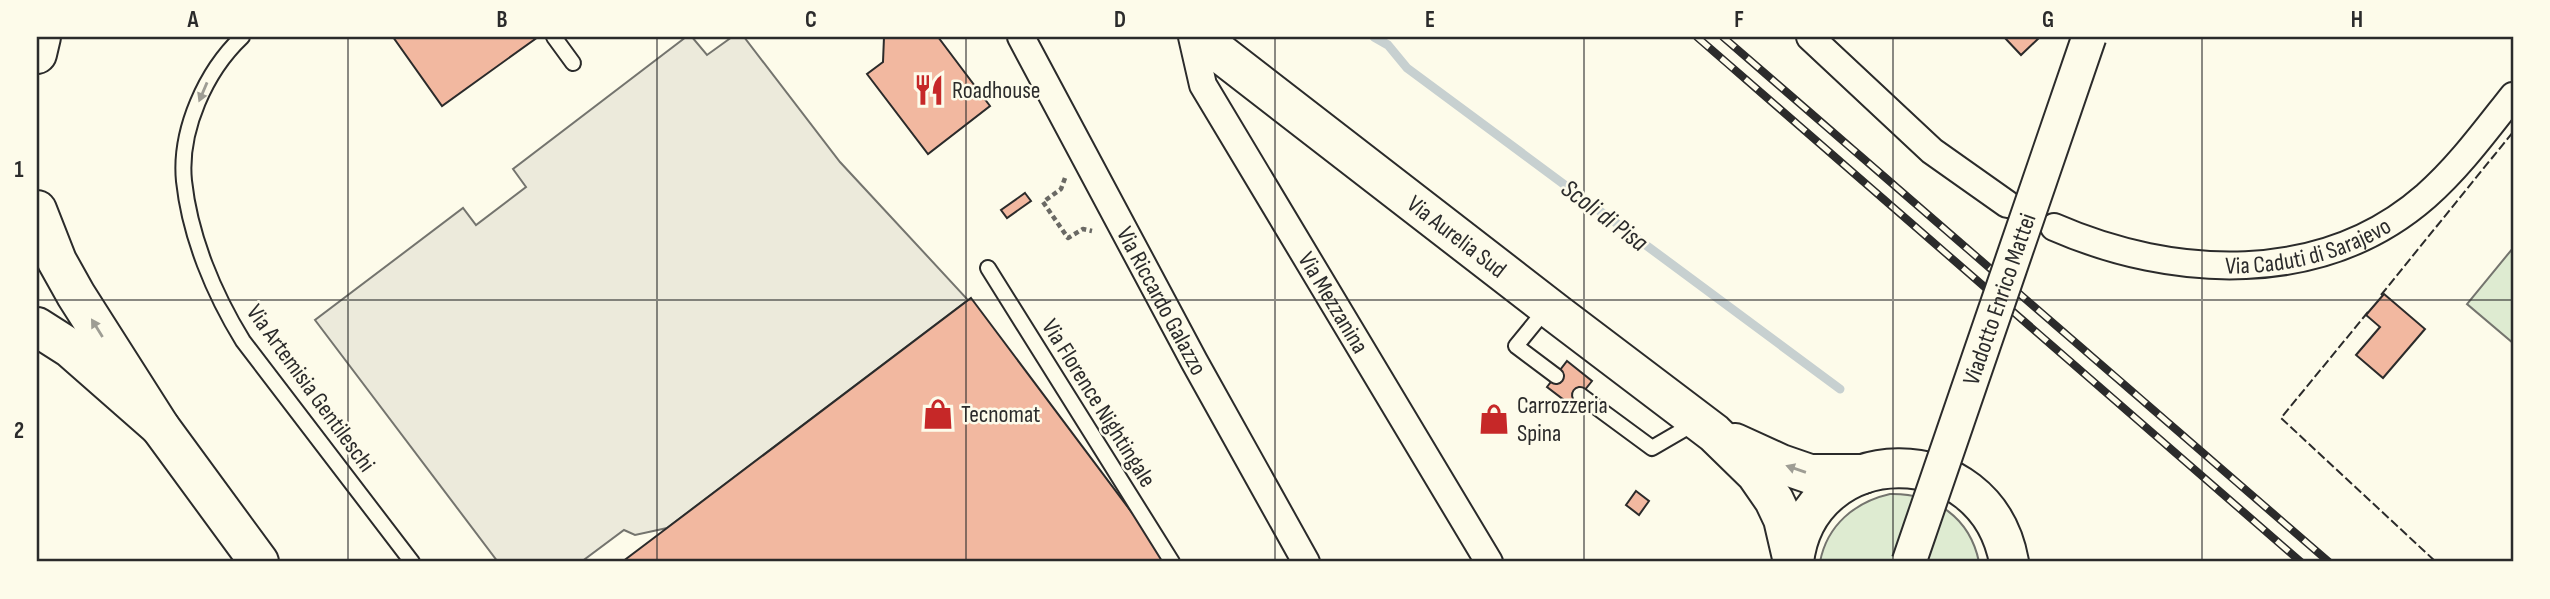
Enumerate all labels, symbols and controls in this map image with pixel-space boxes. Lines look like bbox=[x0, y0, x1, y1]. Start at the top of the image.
text: A bbox=[187, 6, 200, 34]
text: B bbox=[497, 6, 508, 34]
text: C bbox=[805, 6, 817, 34]
text: D bbox=[1114, 6, 1126, 34]
text: E bbox=[1425, 6, 1435, 34]
text: F bbox=[1734, 6, 1744, 34]
text: G bbox=[2042, 6, 2054, 34]
text: H bbox=[2351, 6, 2363, 34]
restaurant icon: Roadhouse bbox=[912, 73, 946, 107]
place label: Roadhouse bbox=[952, 76, 1041, 105]
one-way arrow bbox=[197, 82, 209, 102]
text: 1 bbox=[14, 156, 24, 184]
water label: Scoli di Pisa bbox=[1555, 174, 1654, 259]
street label: Via Aurelia Sud bbox=[1401, 189, 1512, 284]
street label: Viadotto Enrico Mattei bbox=[1957, 210, 2042, 389]
street label: Via Caduti di Sarajevo bbox=[2225, 211, 2396, 280]
street label: Via Riccardo Galazzo bbox=[1110, 222, 1213, 380]
street label: Via Mezzanina bbox=[1292, 247, 1375, 359]
street label: Via Artemisia Gentileschi bbox=[240, 299, 381, 478]
street label: Via Florence Nightingale bbox=[1035, 314, 1162, 493]
one-way arrow bbox=[90, 319, 104, 337]
place label: Carrozzeria Spina bbox=[1517, 391, 1608, 448]
shop icon: Tecnomat bbox=[921, 397, 955, 431]
place label: Tecnomat bbox=[961, 400, 1040, 429]
shop icon: Carrozzeria Spina bbox=[1477, 402, 1511, 436]
text: 2 bbox=[14, 417, 24, 445]
one-way arrow bbox=[1785, 463, 1806, 474]

